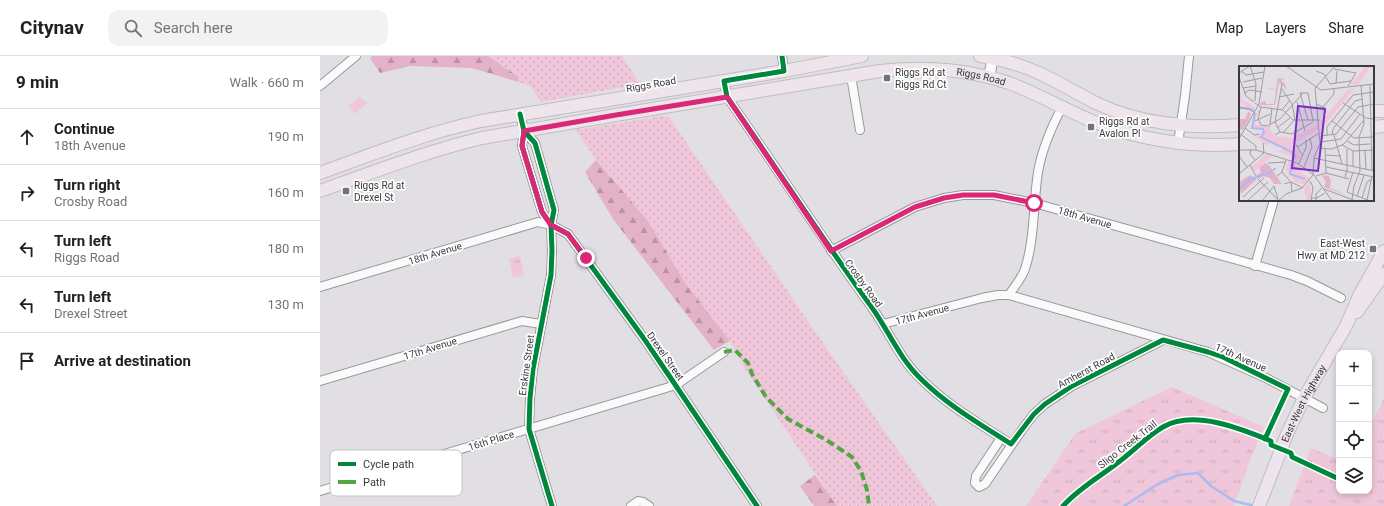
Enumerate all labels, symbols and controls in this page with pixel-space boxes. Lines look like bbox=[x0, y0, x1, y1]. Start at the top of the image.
search box bbox=[108, 10, 388, 46]
text: Citynav bbox=[20, 16, 84, 39]
icon: search bbox=[122, 17, 144, 39]
text: Search here bbox=[154, 19, 233, 37]
text: Map bbox=[1216, 20, 1243, 36]
text: Layers bbox=[1265, 20, 1306, 36]
text: Share bbox=[1328, 20, 1364, 36]
street label: Riggs Road bbox=[956, 66, 1007, 88]
inset map bbox=[1239, 66, 1374, 201]
place label: Riggs Rd at Riggs Rd Ct bbox=[895, 67, 947, 90]
text: 9 min bbox=[16, 72, 59, 92]
marker: Riggs Rd at Riggs Rd Ct bbox=[882, 73, 892, 83]
text: Walk · 660 m bbox=[229, 75, 304, 90]
street label: Riggs Road bbox=[625, 75, 677, 94]
place label: Riggs Rd at Avalon Pl bbox=[1099, 116, 1149, 139]
text: Continue bbox=[54, 120, 115, 138]
marker: Riggs Rd at Avalon Pl bbox=[1086, 122, 1096, 132]
icon: ahead bbox=[16, 126, 38, 148]
text: 190 m bbox=[267, 129, 304, 144]
text: 18th Avenue bbox=[54, 138, 126, 153]
text: Turn right bbox=[54, 176, 120, 194]
place label: Riggs Rd at Drexel St bbox=[354, 180, 404, 203]
icon: right bbox=[16, 182, 38, 204]
text: 160 m bbox=[267, 185, 304, 200]
marker: Riggs Rd at Drexel St bbox=[341, 186, 351, 196]
text: Crosby Road bbox=[54, 194, 127, 209]
route start bbox=[1025, 194, 1043, 212]
street label: 18th Avenue bbox=[1057, 205, 1113, 230]
text: Turn left bbox=[54, 232, 111, 250]
icon: left bbox=[16, 238, 38, 260]
place label: East-West Hwy at MD 212 bbox=[1297, 238, 1365, 261]
street label: 18th Avenue bbox=[407, 240, 463, 267]
text: 180 m bbox=[267, 241, 304, 256]
marker: East-West Hwy at MD 212 bbox=[1368, 244, 1378, 254]
route end bbox=[577, 249, 595, 267]
text: Riggs Road bbox=[54, 250, 120, 265]
street label: Crosby Road bbox=[843, 257, 885, 309]
text: Turn left bbox=[54, 288, 111, 306]
icon: left bbox=[16, 294, 38, 316]
text: 130 m bbox=[267, 297, 304, 312]
street label: 17th Avenue bbox=[894, 302, 950, 327]
text: Drexel Street bbox=[54, 306, 128, 321]
street label: Drexel Street bbox=[645, 330, 686, 383]
street label: Erskine Street bbox=[517, 334, 536, 396]
street label: 17th Avenue bbox=[402, 335, 458, 362]
street label: 17th Avenue bbox=[1213, 341, 1268, 374]
icon: arrive bbox=[16, 350, 38, 372]
map controls bbox=[1336, 350, 1372, 494]
button: + bbox=[1336, 350, 1372, 386]
street label: Amherst Road bbox=[1056, 351, 1117, 390]
text: Arrive at destination bbox=[54, 352, 191, 370]
street label: East-West Highway bbox=[1279, 363, 1328, 444]
button: − bbox=[1336, 386, 1372, 422]
street label: Sligo Creek Trail bbox=[1096, 418, 1159, 471]
button: locate bbox=[1336, 422, 1372, 458]
street label: 16th Place bbox=[467, 428, 515, 453]
legend bbox=[330, 450, 462, 496]
text: Cycle path bbox=[363, 458, 414, 471]
button: layers bbox=[1336, 458, 1372, 494]
text: Path bbox=[363, 476, 386, 489]

